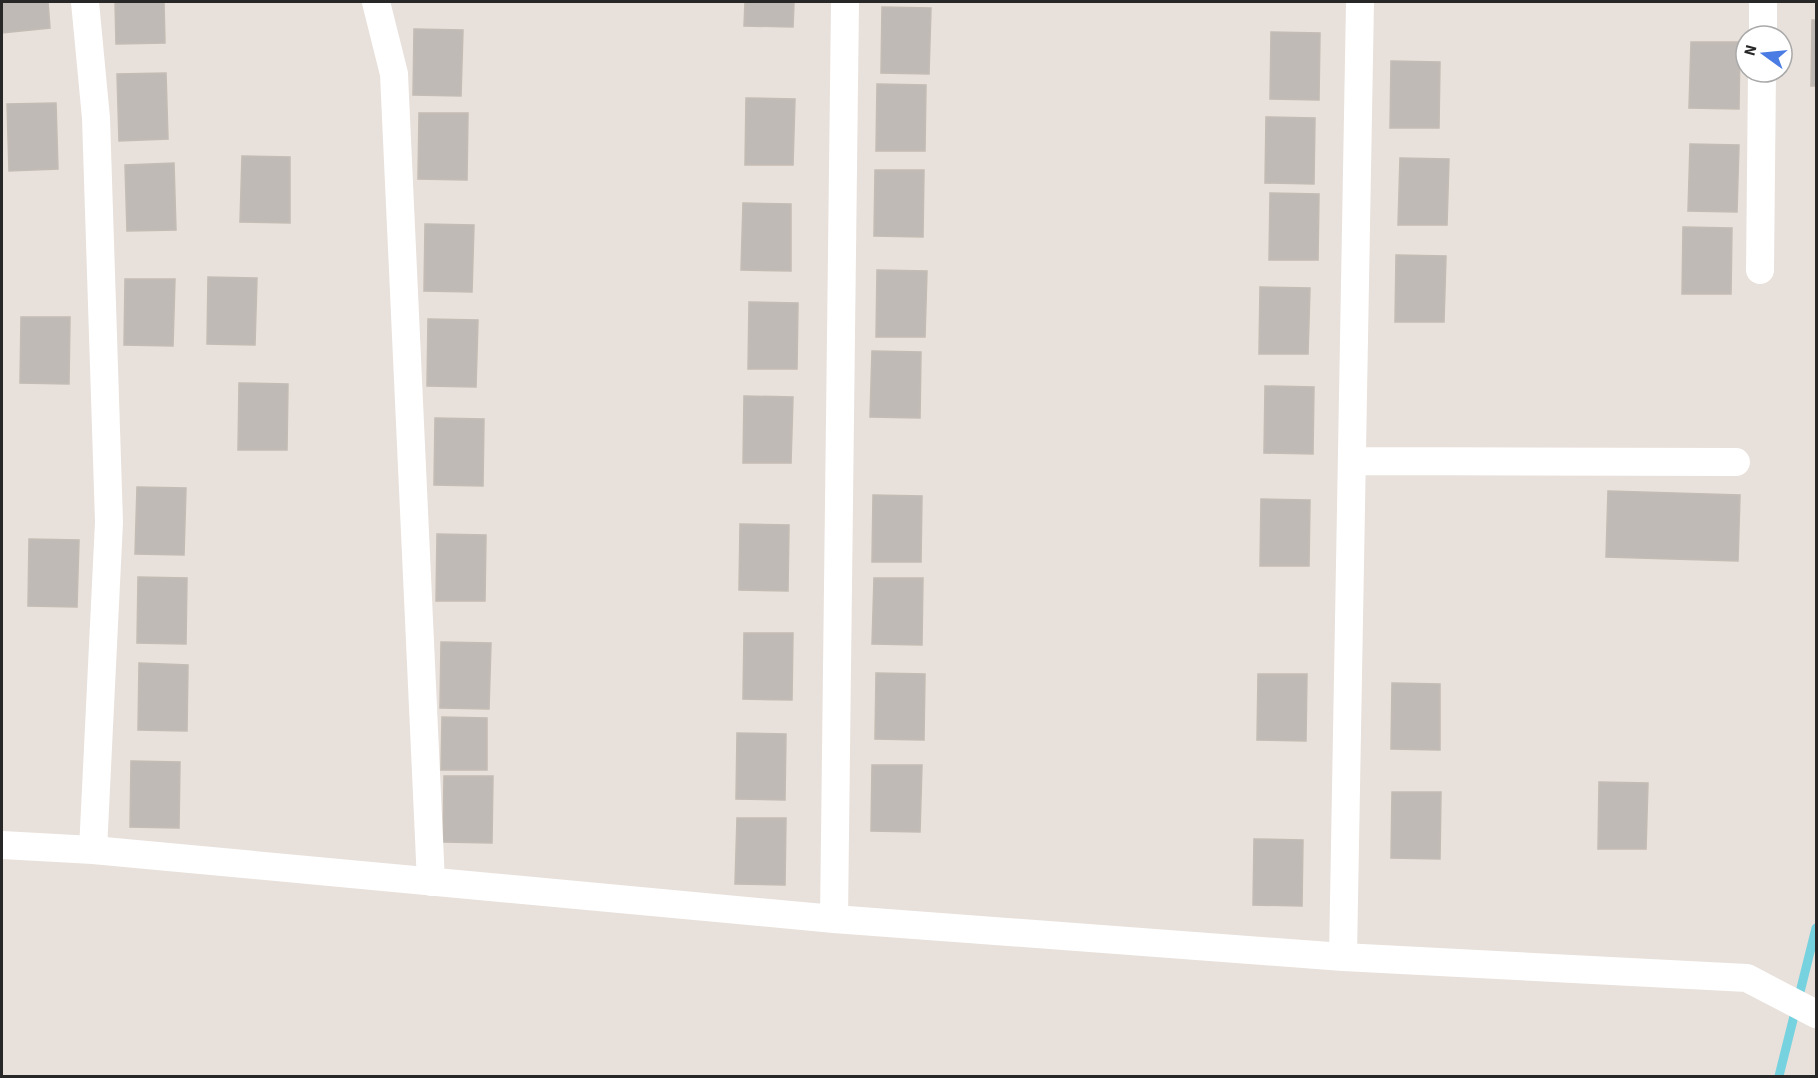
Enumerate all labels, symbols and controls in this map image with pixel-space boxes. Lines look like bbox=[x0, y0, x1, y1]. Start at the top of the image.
north arrow bbox=[1734, 24, 1794, 84]
text: N bbox=[1738, 42, 1762, 58]

